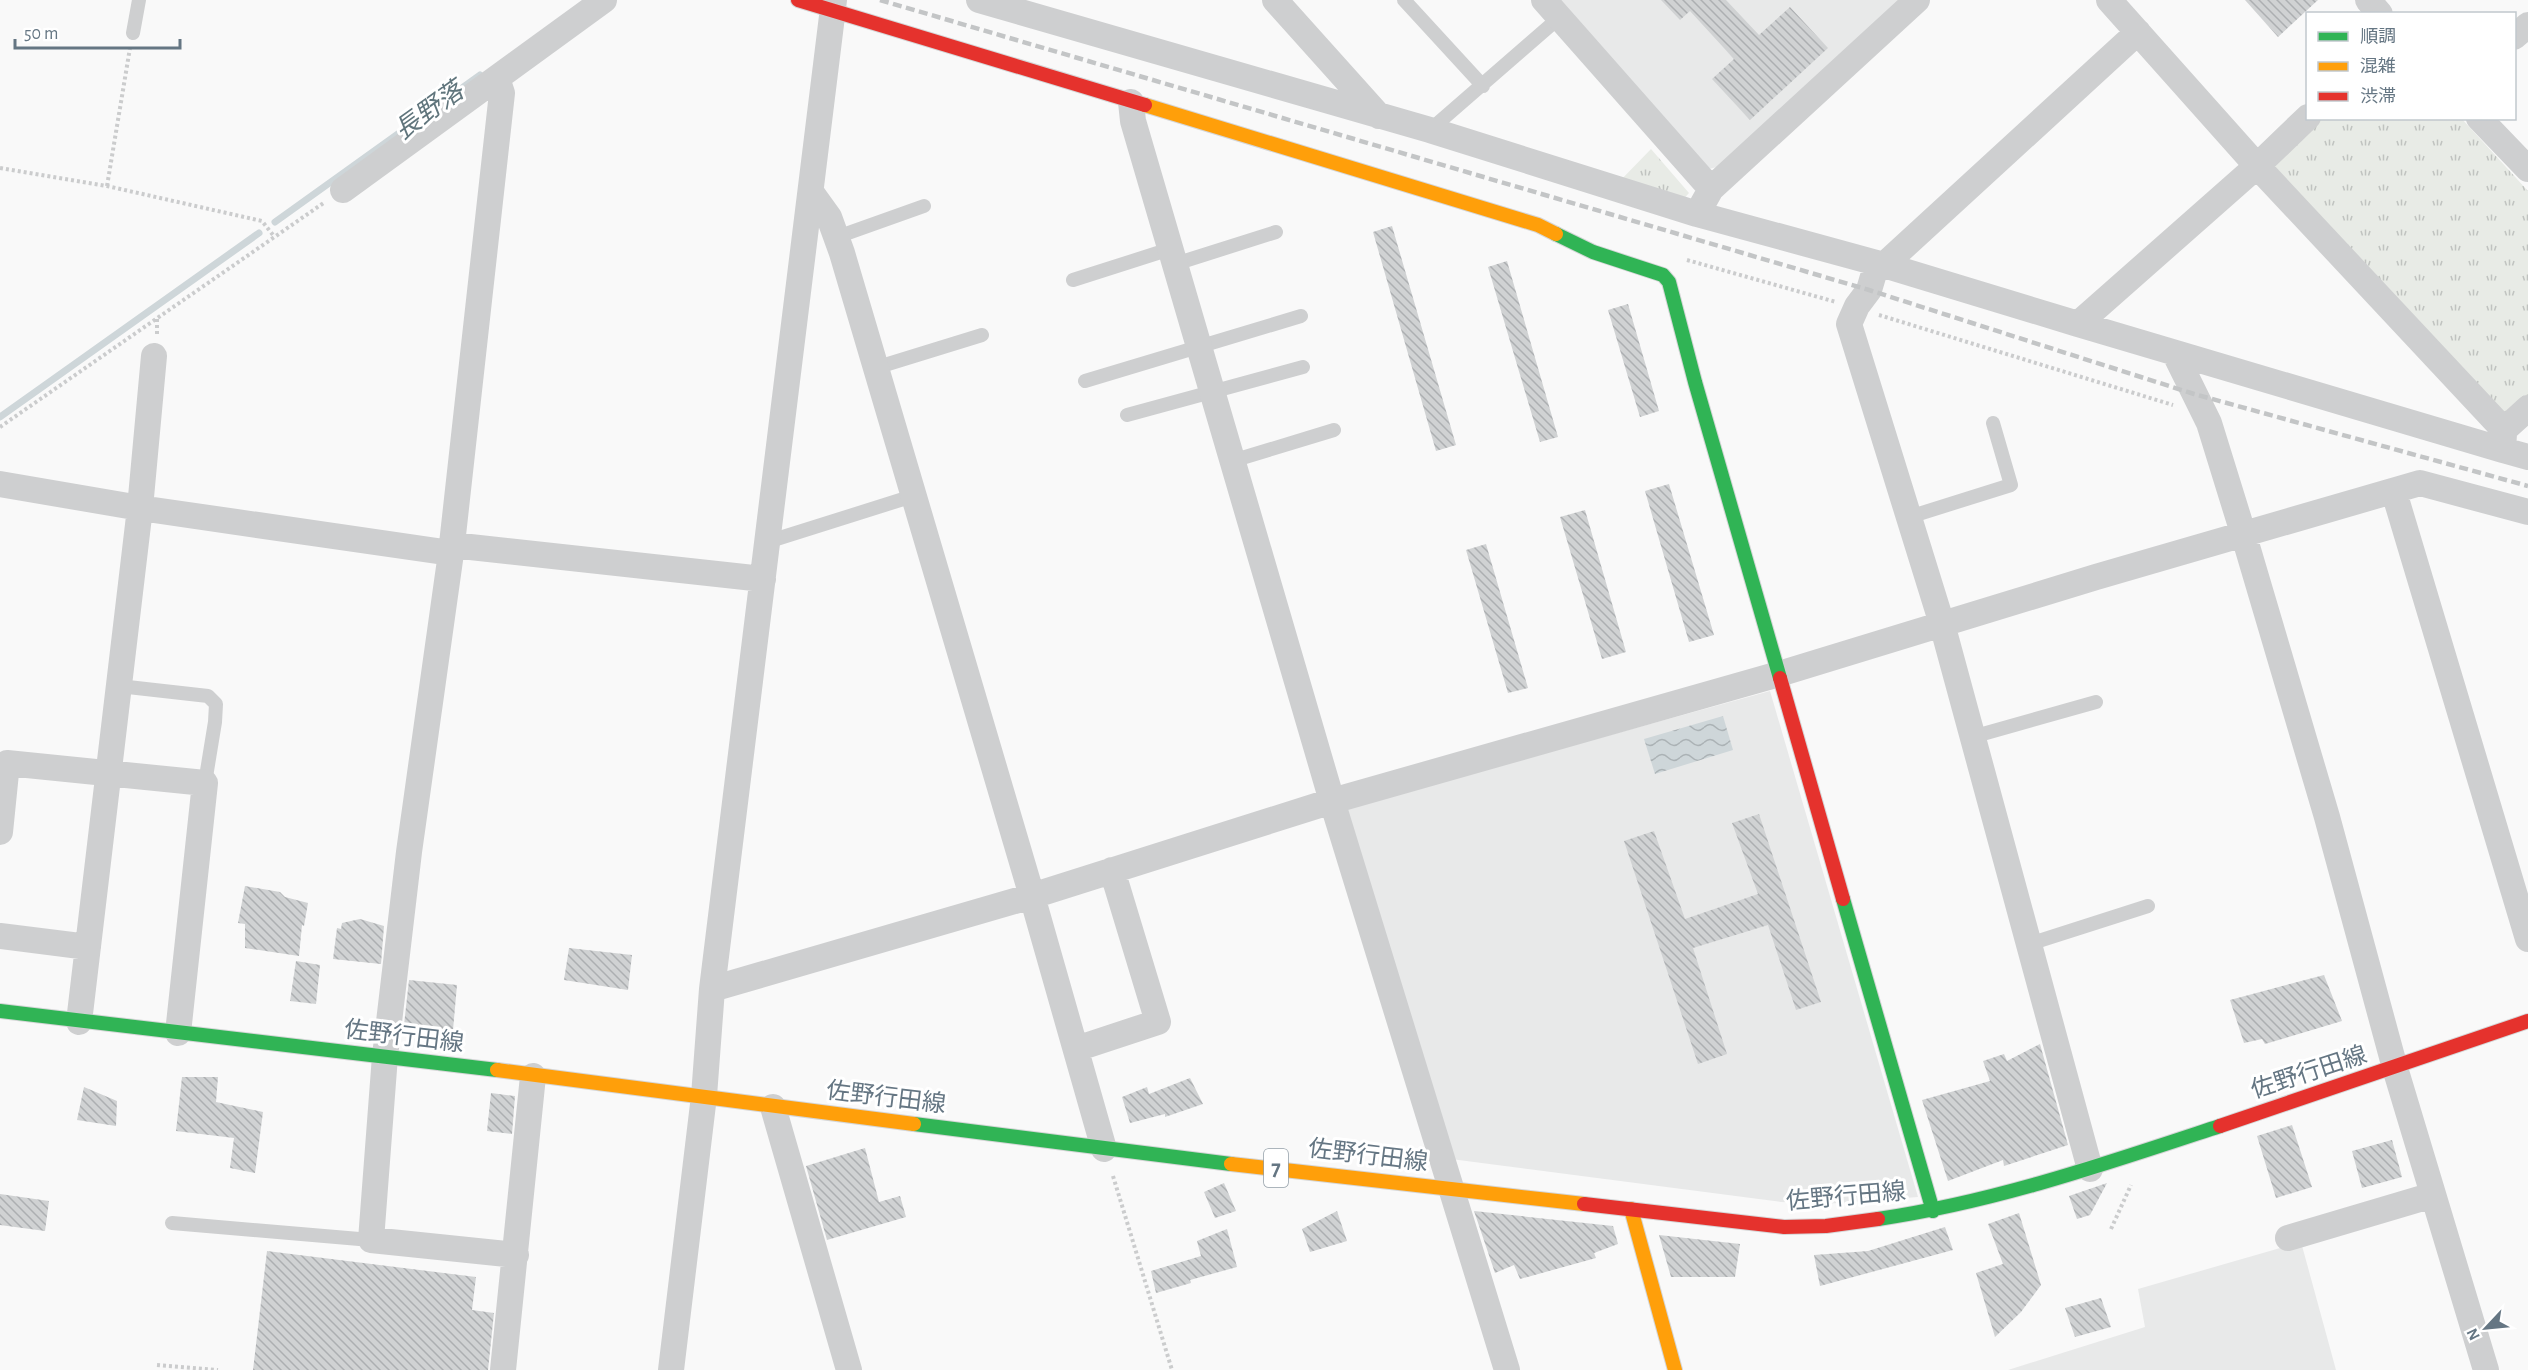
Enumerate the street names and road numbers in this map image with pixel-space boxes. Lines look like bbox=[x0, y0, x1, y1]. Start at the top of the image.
street label: 佐野行田線 bbox=[343, 1016, 465, 1056]
street label: 佐野行田線 bbox=[2248, 1041, 2370, 1103]
street label: 佐野行田線 bbox=[825, 1077, 947, 1117]
street label: 佐野行田線 bbox=[1307, 1135, 1429, 1175]
road number: 7 bbox=[1264, 1149, 1288, 1187]
street label: 佐野行田線 bbox=[1785, 1178, 1907, 1214]

